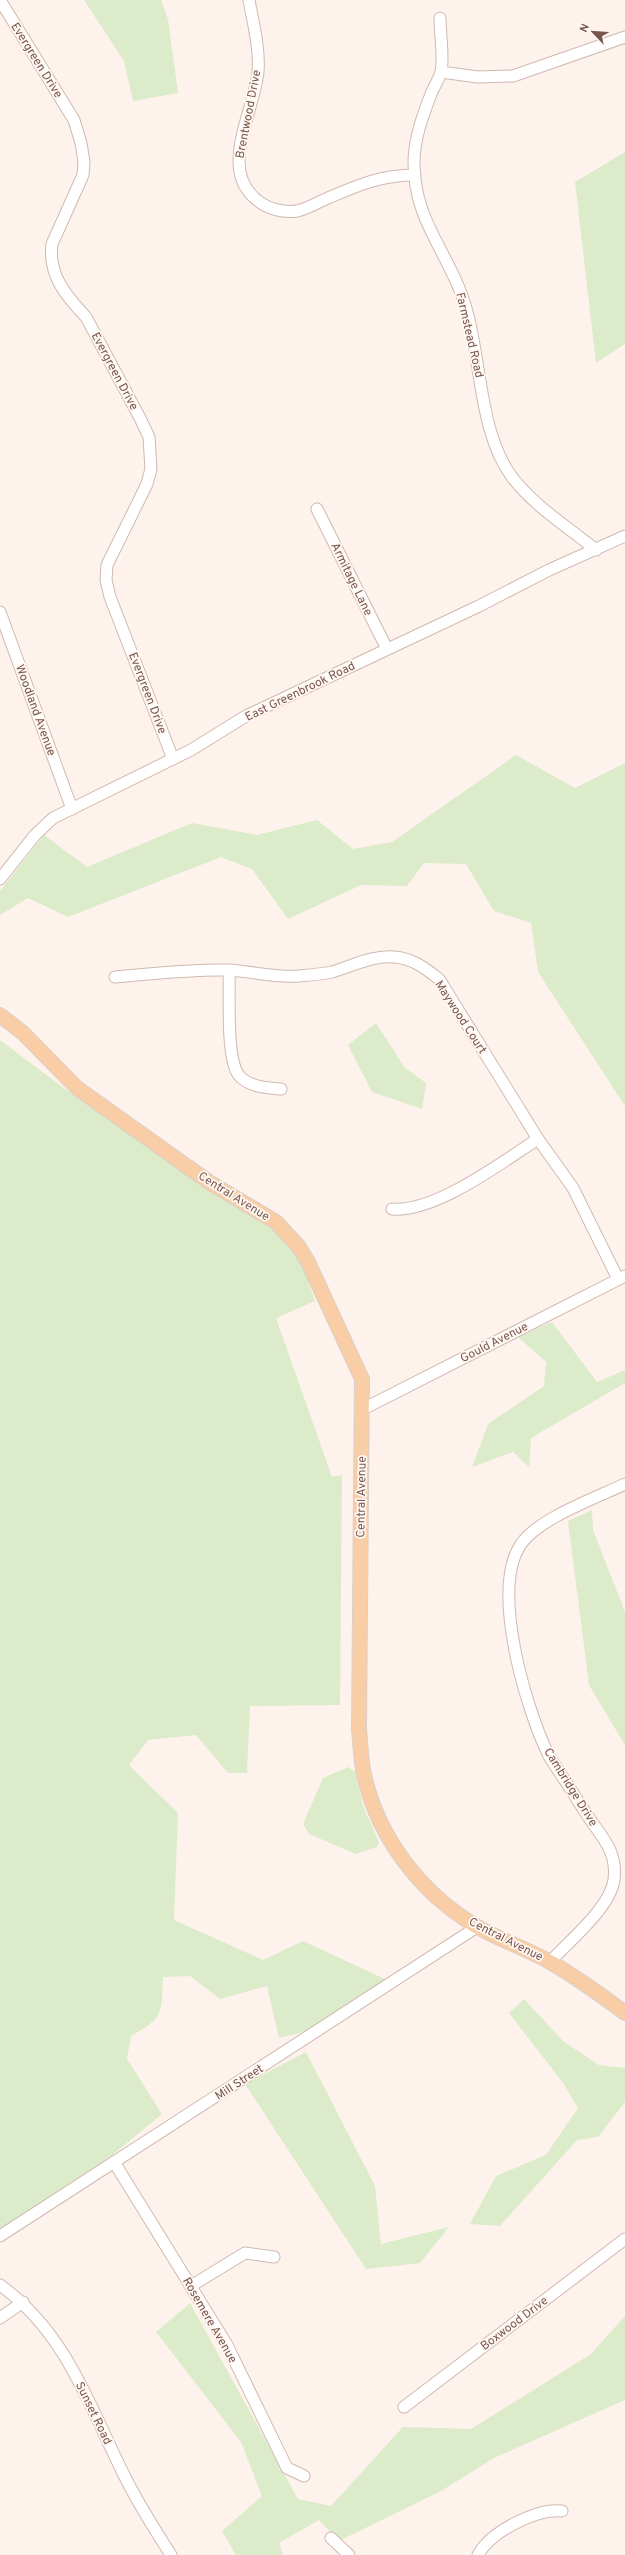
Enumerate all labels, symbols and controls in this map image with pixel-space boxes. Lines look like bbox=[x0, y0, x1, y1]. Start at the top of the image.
north arrow bbox=[573, 12, 613, 52]
street label: Evergreen Drive bbox=[7, 20, 66, 101]
text: N bbox=[577, 22, 593, 35]
street label: Brentwood Drive bbox=[233, 69, 265, 160]
street label: Farmstead Road bbox=[451, 291, 487, 380]
street label: Evergreen Drive bbox=[87, 330, 141, 413]
street label: Armitage Lane bbox=[327, 540, 376, 619]
street label: Evergreen Drive bbox=[124, 650, 170, 736]
street label: East Greenbrook Road bbox=[243, 658, 358, 726]
street label: Woodland Avenue bbox=[11, 662, 59, 758]
street label: Maywood Court bbox=[430, 978, 490, 1057]
street label: Central Avenue bbox=[195, 1169, 272, 1225]
street label: Gould Avenue bbox=[458, 1319, 531, 1367]
street label: Central Avenue bbox=[353, 1456, 371, 1538]
street label: Cambridge Drive bbox=[540, 1745, 601, 1830]
street label: Central Avenue bbox=[466, 1914, 545, 1965]
street label: Mill Street bbox=[212, 2061, 267, 2104]
street label: Rosemere Avenue bbox=[178, 2275, 240, 2366]
street label: Boxwood Drive bbox=[478, 2293, 552, 2354]
street label: Sunset Road bbox=[71, 2379, 115, 2447]

